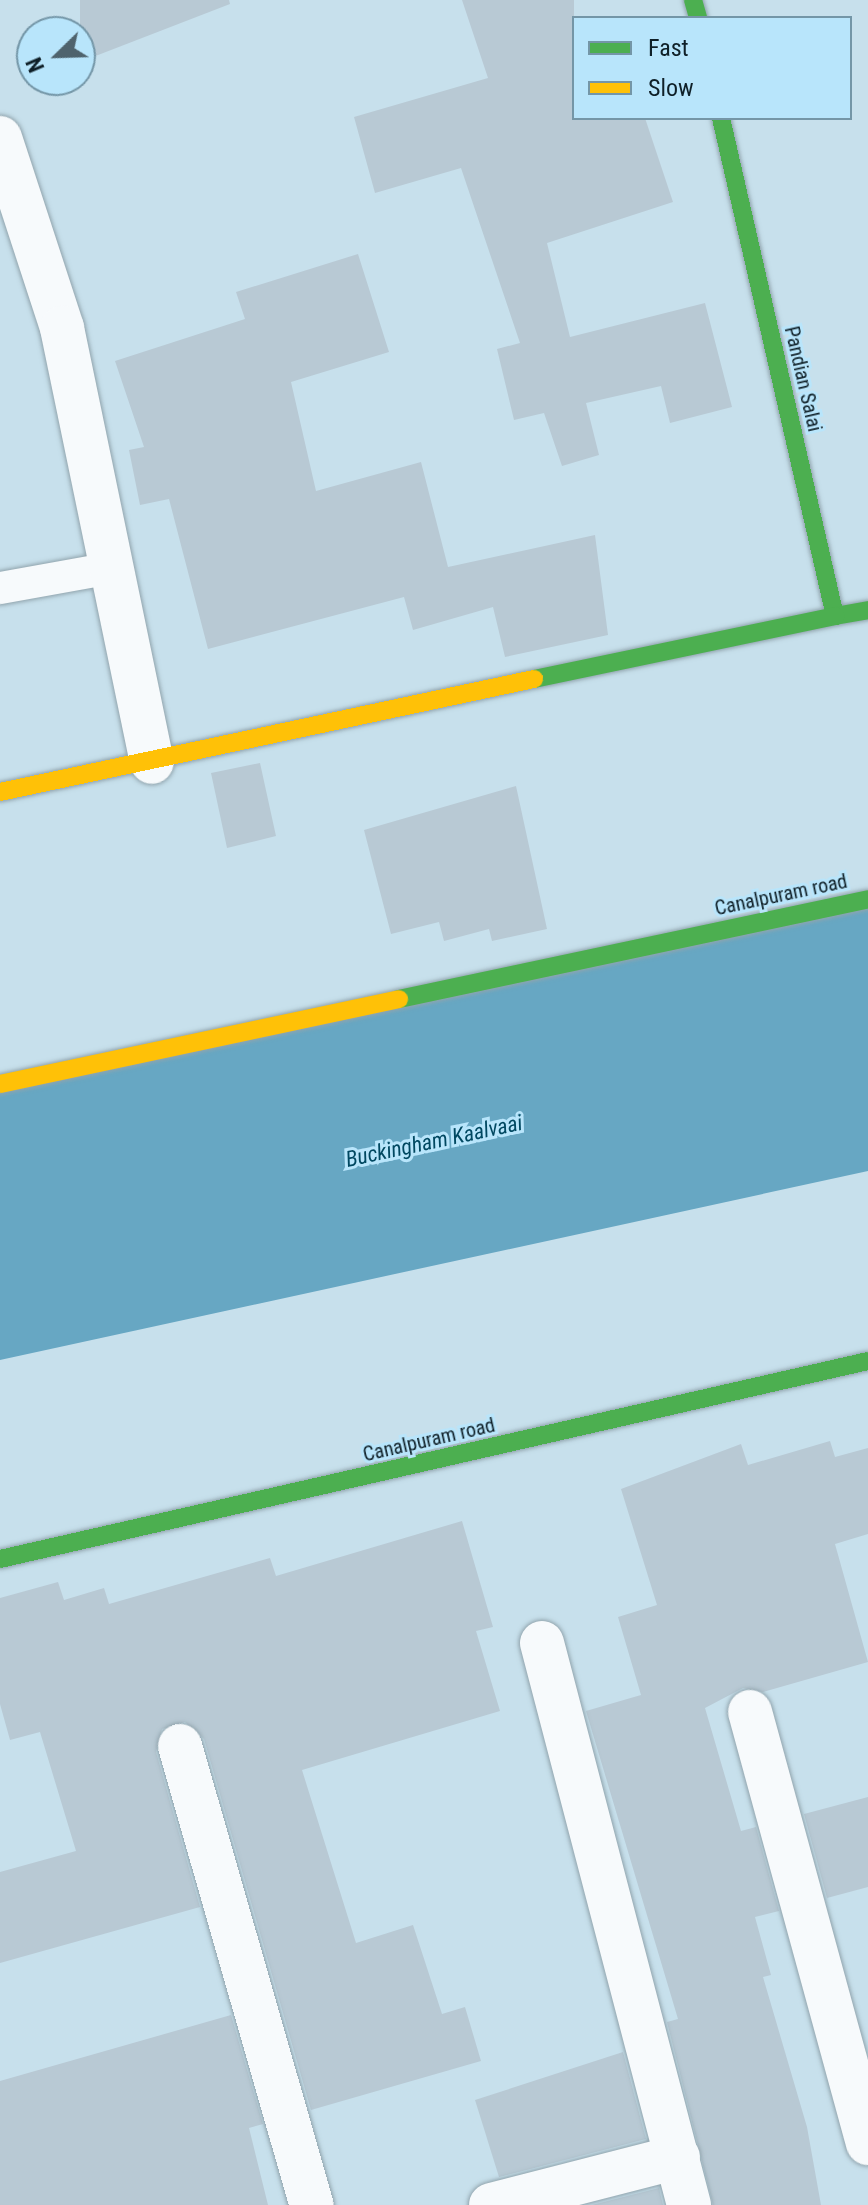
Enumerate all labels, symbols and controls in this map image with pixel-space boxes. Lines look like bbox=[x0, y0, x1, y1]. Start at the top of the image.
north arrow bbox=[16, 16, 96, 96]
legend bbox=[572, 16, 852, 120]
text: Fast bbox=[648, 34, 689, 62]
text: N bbox=[21, 54, 49, 76]
text: Slow bbox=[648, 74, 694, 102]
street label: Pandian Salai bbox=[779, 324, 827, 434]
street label: Canalpuram road bbox=[713, 869, 849, 921]
water label: Buckingham Kaalvaai bbox=[343, 1109, 525, 1173]
street label: Canalpuram road bbox=[361, 1413, 497, 1467]

